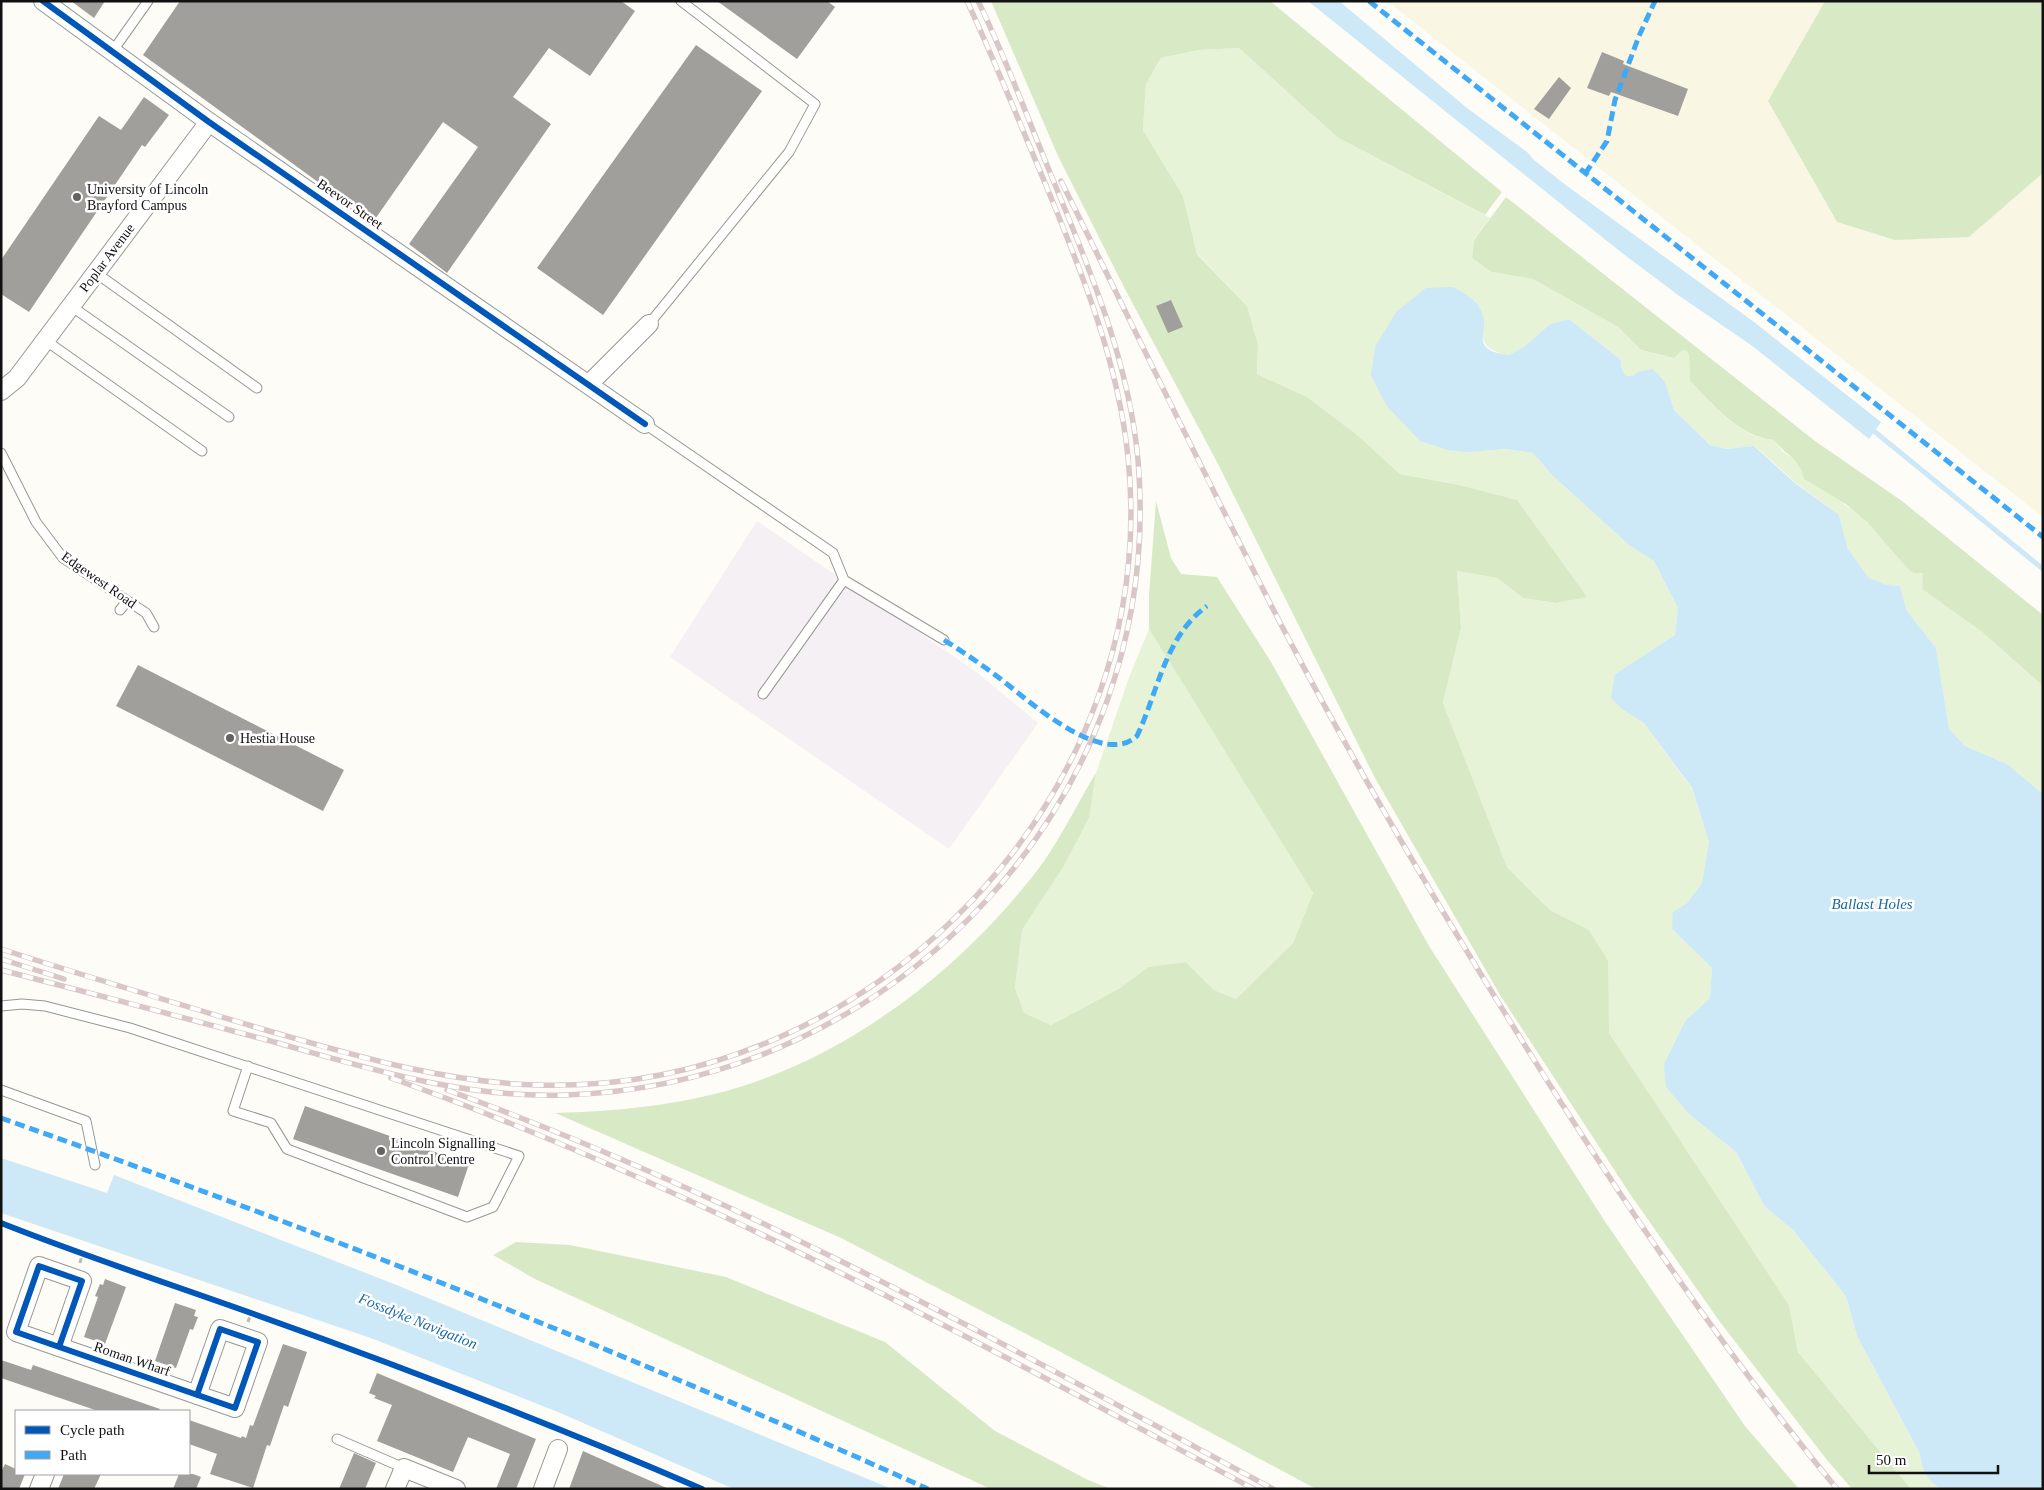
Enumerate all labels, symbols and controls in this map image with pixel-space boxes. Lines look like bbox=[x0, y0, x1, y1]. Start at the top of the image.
street label: Beevor Street bbox=[314, 176, 386, 232]
place label: University of Lincoln Brayford Campus bbox=[87, 182, 208, 213]
marker: University of Lincoln Brayford Campus bbox=[71, 191, 83, 203]
street label: Poplar Avenue bbox=[76, 221, 138, 295]
street label: Edgewest Road bbox=[59, 549, 139, 611]
place label: Hestia House bbox=[240, 731, 315, 746]
marker: Hestia House bbox=[224, 732, 236, 744]
water label: Ballast Holes bbox=[1831, 896, 1913, 912]
place label: Lincoln Signalling Control Centre bbox=[391, 1136, 496, 1167]
marker: Lincoln Signalling Control Centre bbox=[375, 1145, 387, 1157]
water label: Fossdyke Navigation bbox=[356, 1290, 480, 1352]
street label: Roman Wharf bbox=[92, 1339, 172, 1379]
legend bbox=[15, 1410, 190, 1475]
text: Cycle path bbox=[60, 1422, 125, 1438]
scale bar bbox=[1869, 1442, 1998, 1474]
text: Path bbox=[60, 1447, 87, 1463]
text: 50 m bbox=[1876, 1452, 1907, 1468]

